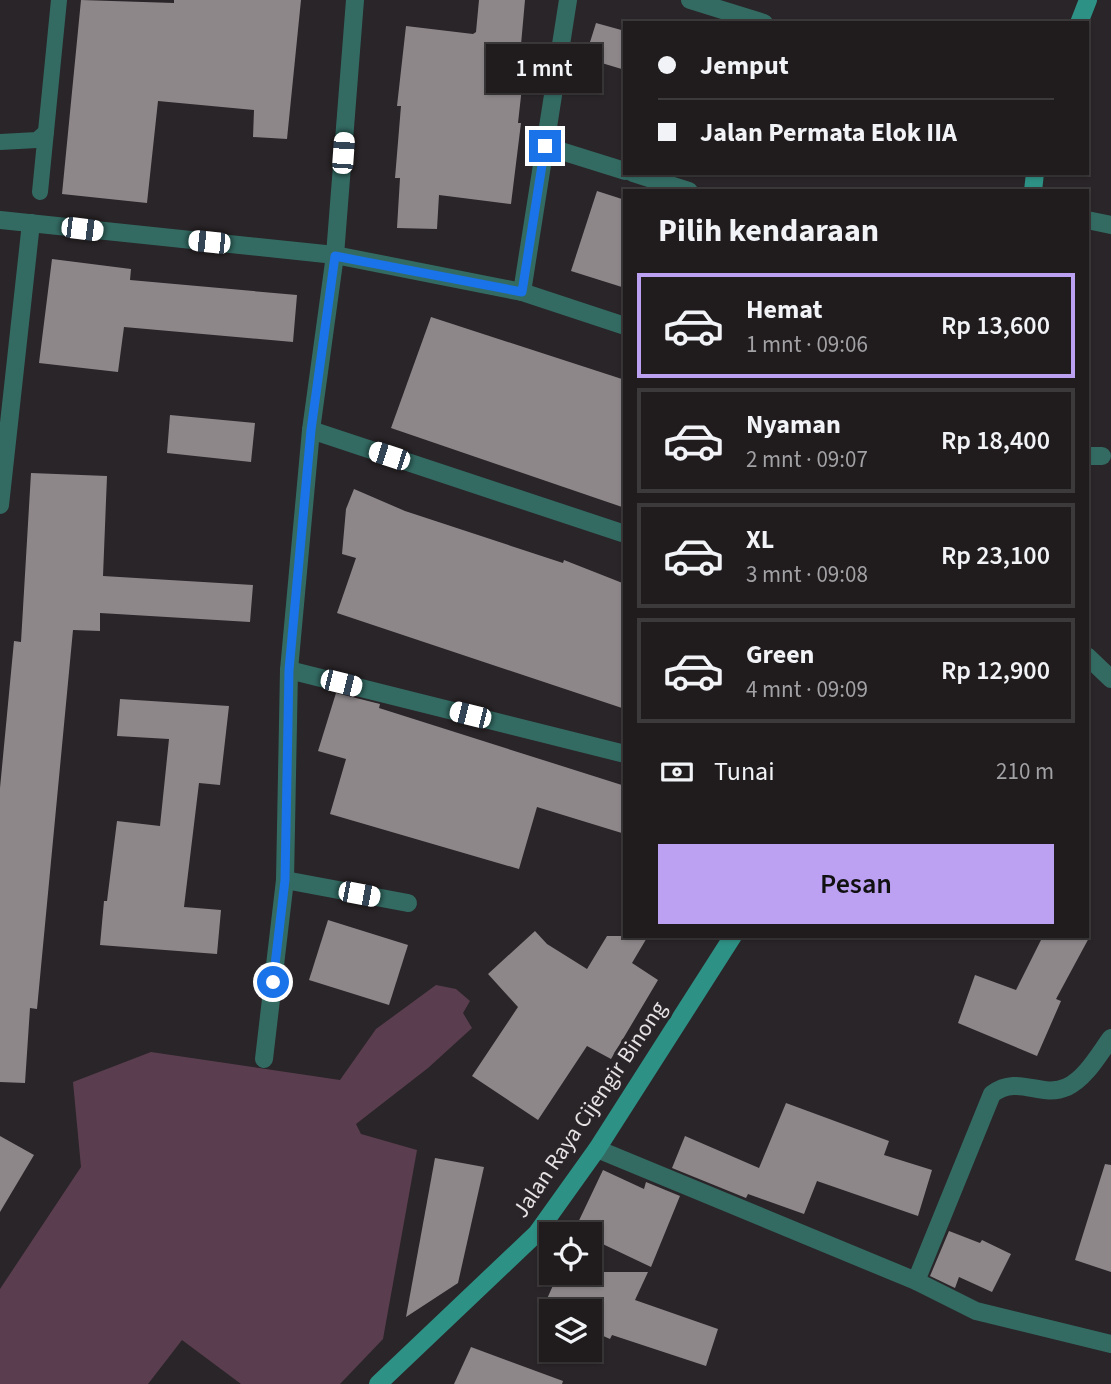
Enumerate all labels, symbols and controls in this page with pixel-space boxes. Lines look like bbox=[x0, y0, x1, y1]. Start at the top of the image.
callout: 1 mnt bbox=[487, 44, 603, 94]
text: Jemput bbox=[700, 47, 789, 84]
text: 1 mnt bbox=[516, 52, 572, 85]
text: Jalan Permata Elok IIA bbox=[700, 114, 957, 151]
route end bbox=[529, 130, 561, 162]
car bbox=[332, 131, 355, 175]
text: Pilih kendaraan bbox=[658, 208, 879, 254]
car bbox=[60, 216, 105, 242]
car bbox=[188, 229, 231, 255]
text: Hemat bbox=[746, 291, 822, 328]
icon: car bbox=[662, 294, 725, 357]
text: Rp 13,600 bbox=[941, 307, 1050, 344]
text: 1 mnt · 09:06 bbox=[746, 328, 868, 361]
text: Nyaman bbox=[746, 406, 841, 443]
icon: car bbox=[662, 409, 725, 472]
text: Rp 18,400 bbox=[941, 422, 1050, 459]
car bbox=[366, 440, 413, 472]
text: 2 mnt · 09:07 bbox=[746, 443, 868, 476]
text: XL bbox=[746, 521, 774, 558]
icon: car bbox=[662, 524, 725, 587]
text: Rp 23,100 bbox=[941, 537, 1050, 574]
text: 3 mnt · 09:08 bbox=[746, 558, 868, 591]
text: Green bbox=[746, 636, 814, 673]
icon: car bbox=[662, 639, 725, 702]
text: Rp 12,900 bbox=[941, 652, 1050, 689]
car bbox=[319, 668, 364, 698]
text: 4 mnt · 09:09 bbox=[746, 673, 868, 706]
car bbox=[448, 700, 493, 730]
icon: cash bbox=[658, 753, 696, 791]
text: Tunai bbox=[714, 753, 775, 790]
text: 210 m bbox=[996, 755, 1054, 788]
button: Pesan bbox=[658, 844, 1054, 924]
car bbox=[337, 880, 382, 908]
route start bbox=[257, 966, 289, 998]
street label: Jalan Raya Cijengir Binong bbox=[504, 994, 675, 1224]
map controls bbox=[539, 1222, 602, 1362]
button: locate bbox=[539, 1222, 602, 1285]
button: layers bbox=[539, 1299, 602, 1362]

